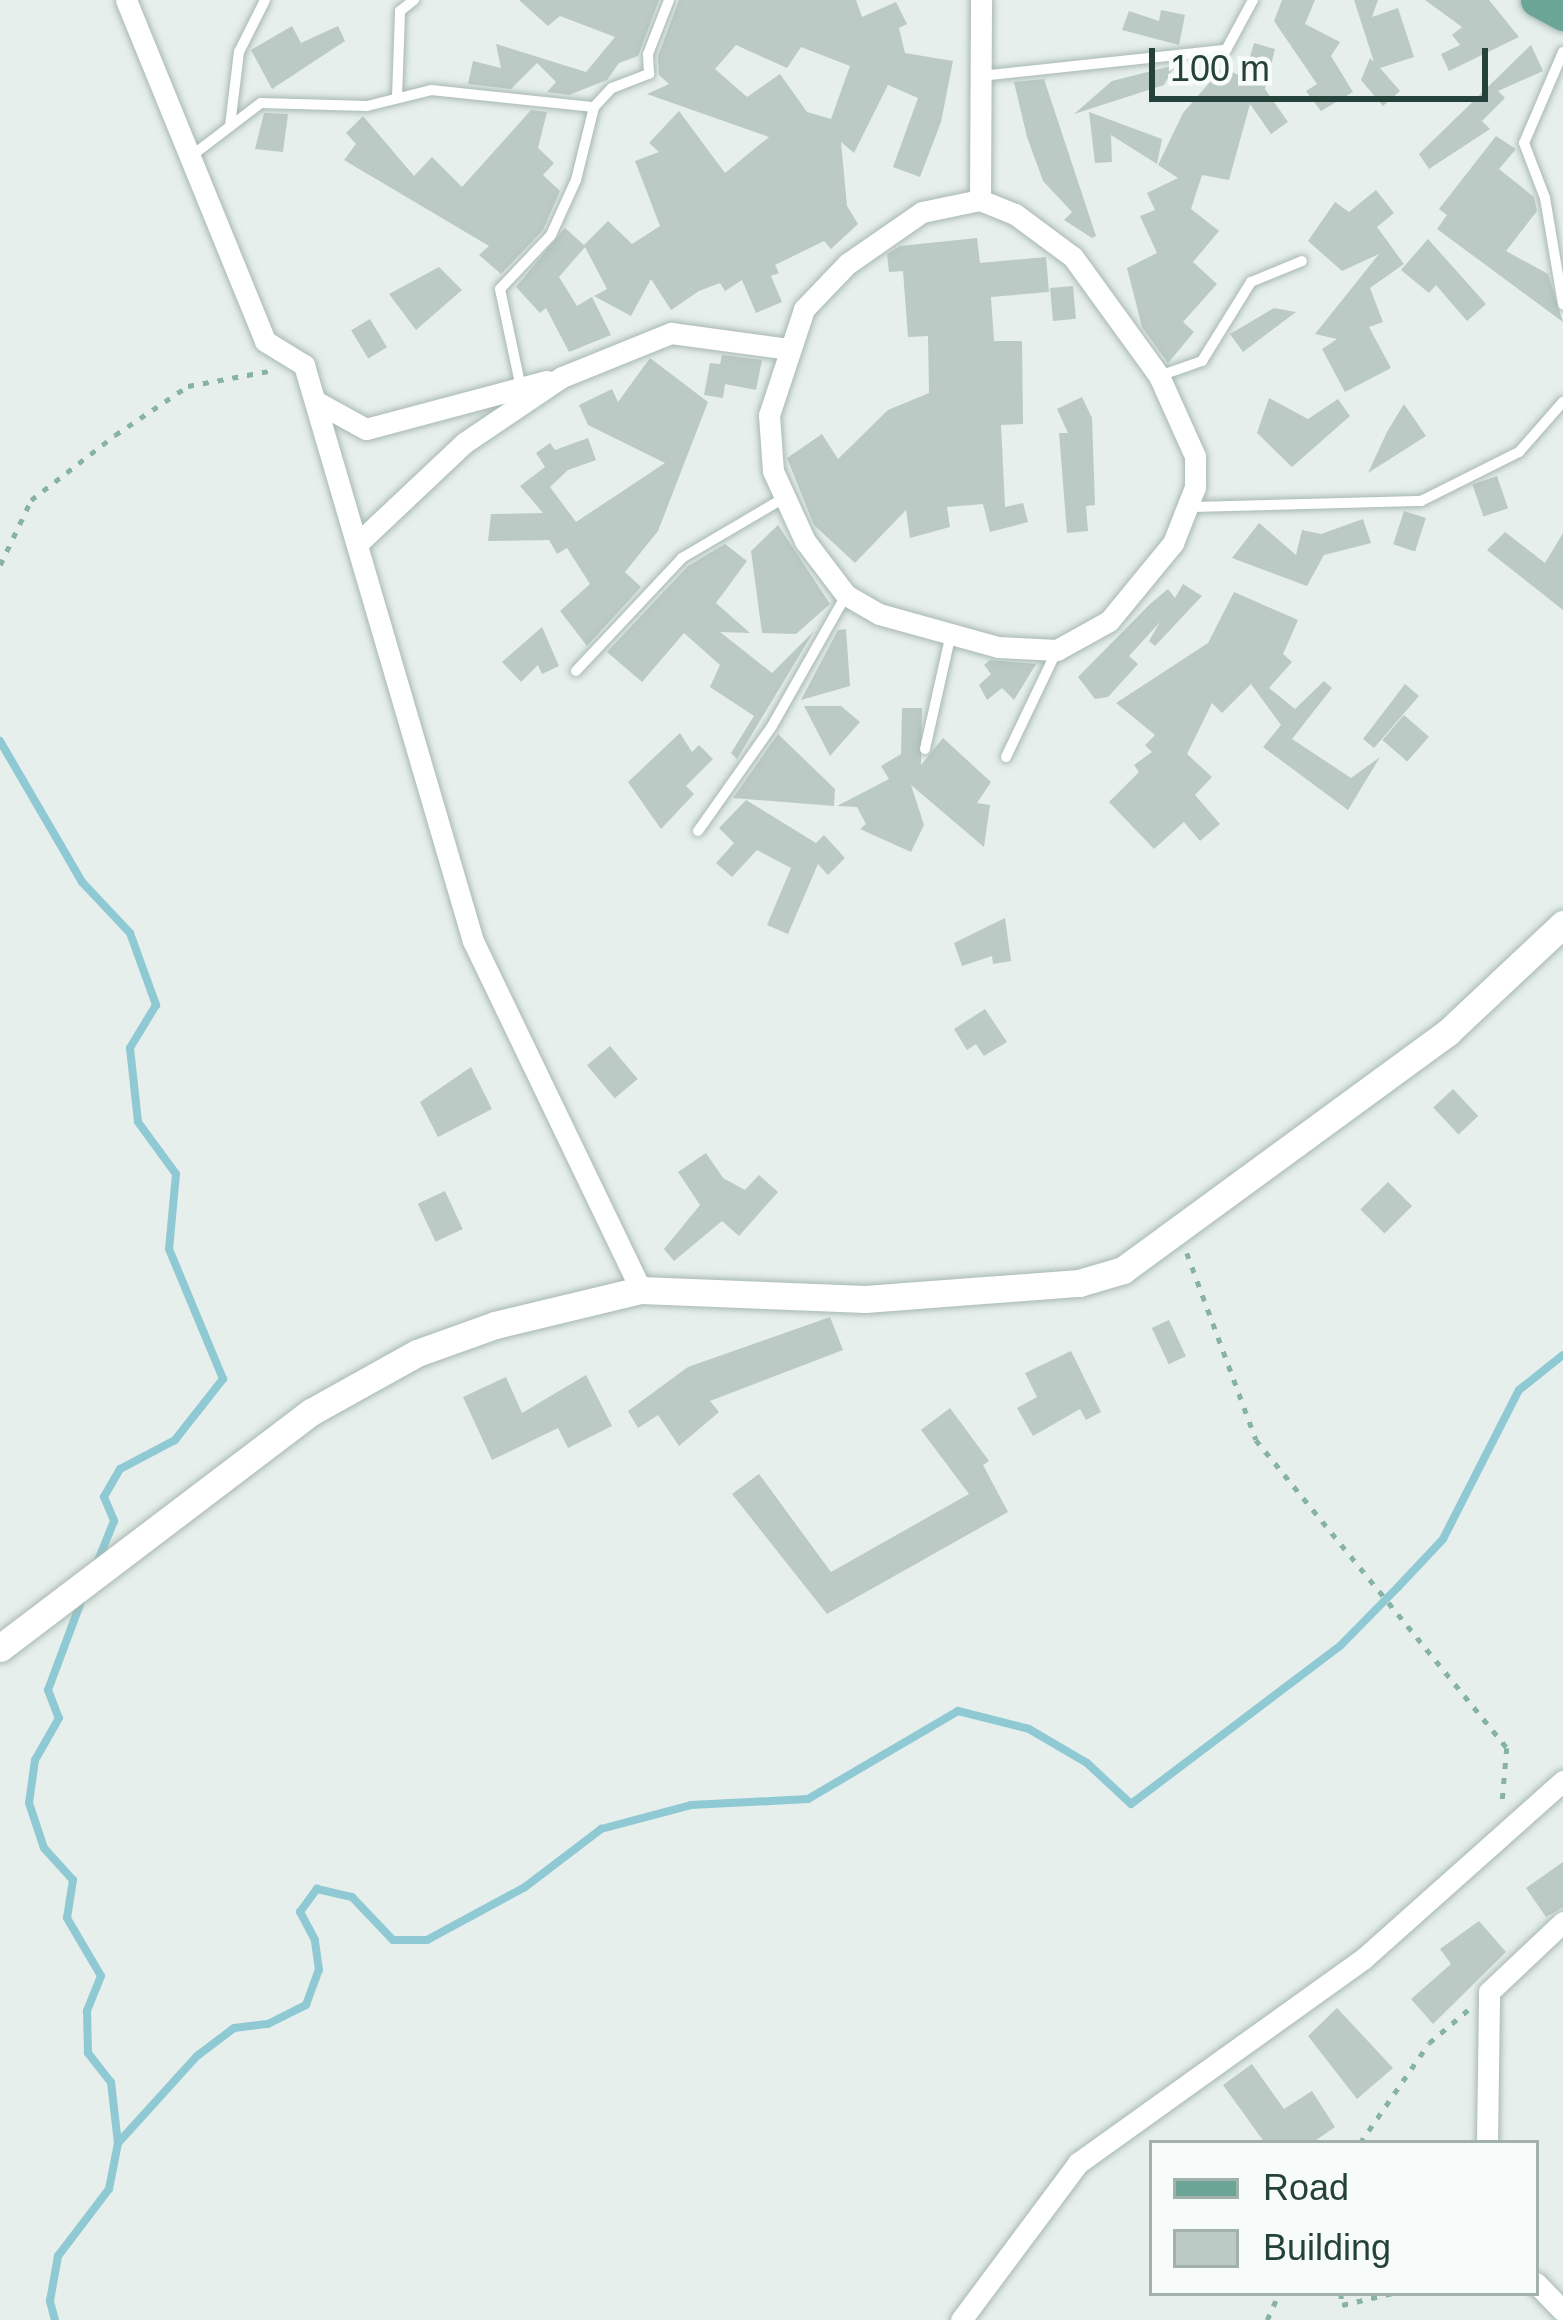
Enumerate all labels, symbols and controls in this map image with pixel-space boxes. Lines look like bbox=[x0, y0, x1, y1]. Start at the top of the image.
scale bar bbox=[1155, 24, 1494, 98]
text: 100 m bbox=[1170, 48, 1270, 89]
legend bbox=[1149, 2140, 1539, 2296]
text: Road bbox=[1263, 2167, 1349, 2208]
text: Building bbox=[1263, 2227, 1391, 2268]

